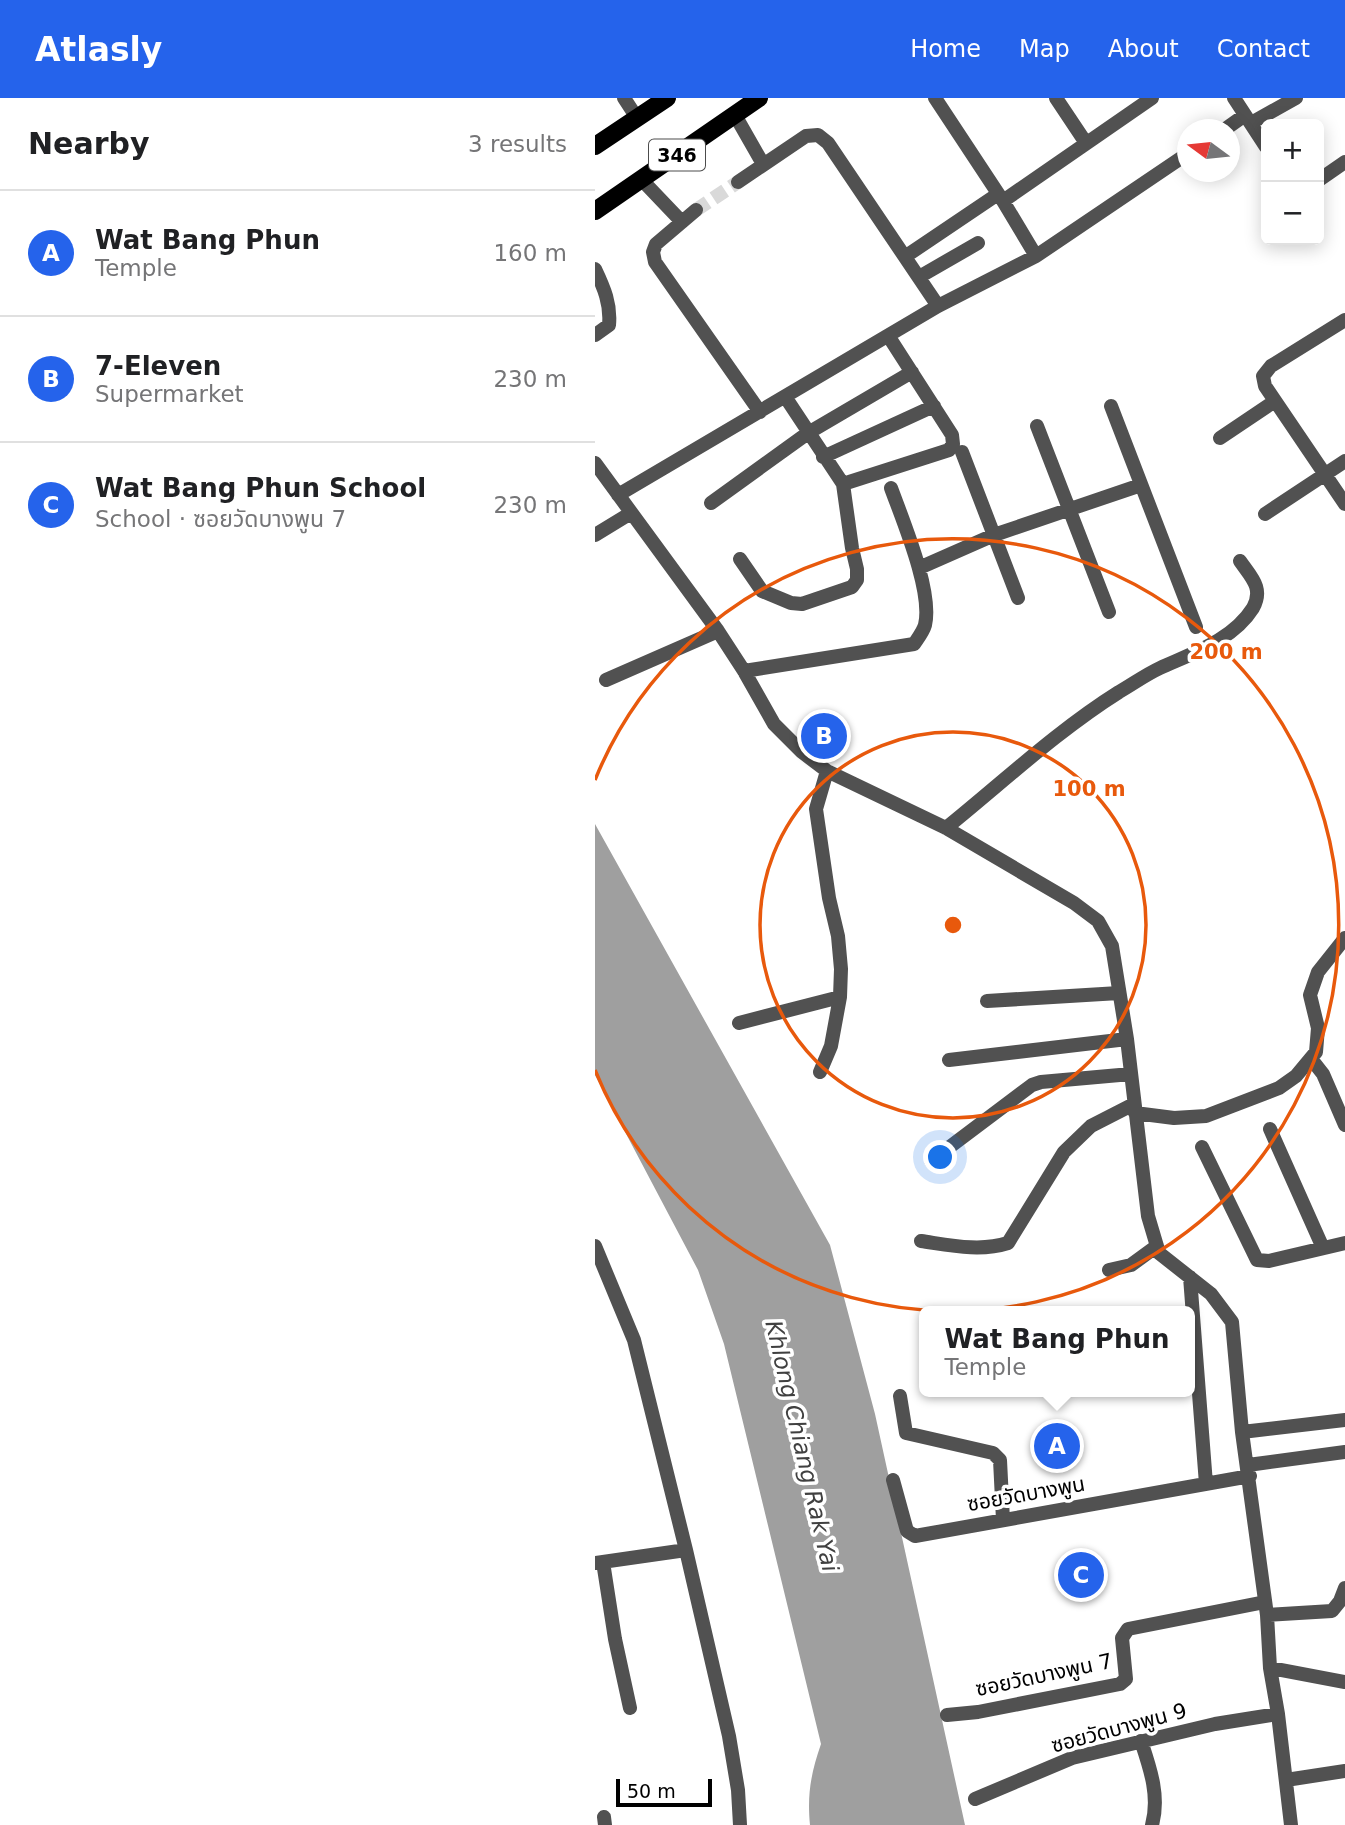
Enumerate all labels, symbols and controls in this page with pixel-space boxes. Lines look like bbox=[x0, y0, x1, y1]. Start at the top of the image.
text: Atlasly bbox=[35, 30, 162, 69]
text: Home bbox=[910, 35, 981, 63]
text: Map bbox=[1019, 35, 1070, 63]
text: About bbox=[1108, 35, 1179, 63]
text: Contact bbox=[1217, 35, 1310, 63]
north arrow bbox=[1177, 119, 1240, 182]
map controls bbox=[1261, 119, 1324, 245]
button: + bbox=[1261, 119, 1324, 182]
text: Nearby bbox=[28, 126, 150, 161]
text: 3 results bbox=[468, 131, 567, 157]
road number: 346 bbox=[649, 139, 705, 170]
button: − bbox=[1261, 182, 1324, 245]
text: Wat Bang Phun bbox=[95, 225, 320, 255]
text: A bbox=[42, 240, 60, 266]
text: 160 m bbox=[493, 240, 567, 266]
text: Temple bbox=[95, 255, 177, 281]
text: 7-Eleven bbox=[95, 351, 221, 381]
text: B bbox=[42, 366, 60, 392]
text: 230 m bbox=[493, 366, 567, 392]
text: Supermarket bbox=[95, 381, 244, 407]
text: Wat Bang Phun School bbox=[95, 473, 426, 503]
text: C bbox=[43, 492, 59, 518]
text: 230 m bbox=[493, 492, 567, 518]
text: School · ซอยวัดบางพูน 7 bbox=[95, 506, 346, 532]
text: 200 m bbox=[1189, 640, 1263, 664]
pin: B bbox=[801, 710, 847, 762]
text: 100 m bbox=[1052, 777, 1126, 801]
centre of rings bbox=[941, 913, 965, 937]
your location bbox=[923, 1140, 957, 1174]
popup bbox=[919, 1306, 1195, 1397]
water label: Khlong Chiang Rak Yai bbox=[760, 1318, 844, 1575]
text: Wat Bang Phun bbox=[945, 1324, 1169, 1354]
text: Temple bbox=[945, 1354, 1026, 1380]
pin: A bbox=[1034, 1420, 1080, 1472]
street label: ซอยวัดบางพูน bbox=[965, 1472, 1087, 1517]
pin: C bbox=[1058, 1549, 1104, 1601]
street label: ซอยวัดบางพูน 7 bbox=[973, 1649, 1115, 1702]
street label: ซอยวัดบางพูน 9 bbox=[1049, 1698, 1190, 1759]
scale bar bbox=[616, 1776, 712, 1808]
text: 50 m bbox=[627, 1780, 676, 1802]

